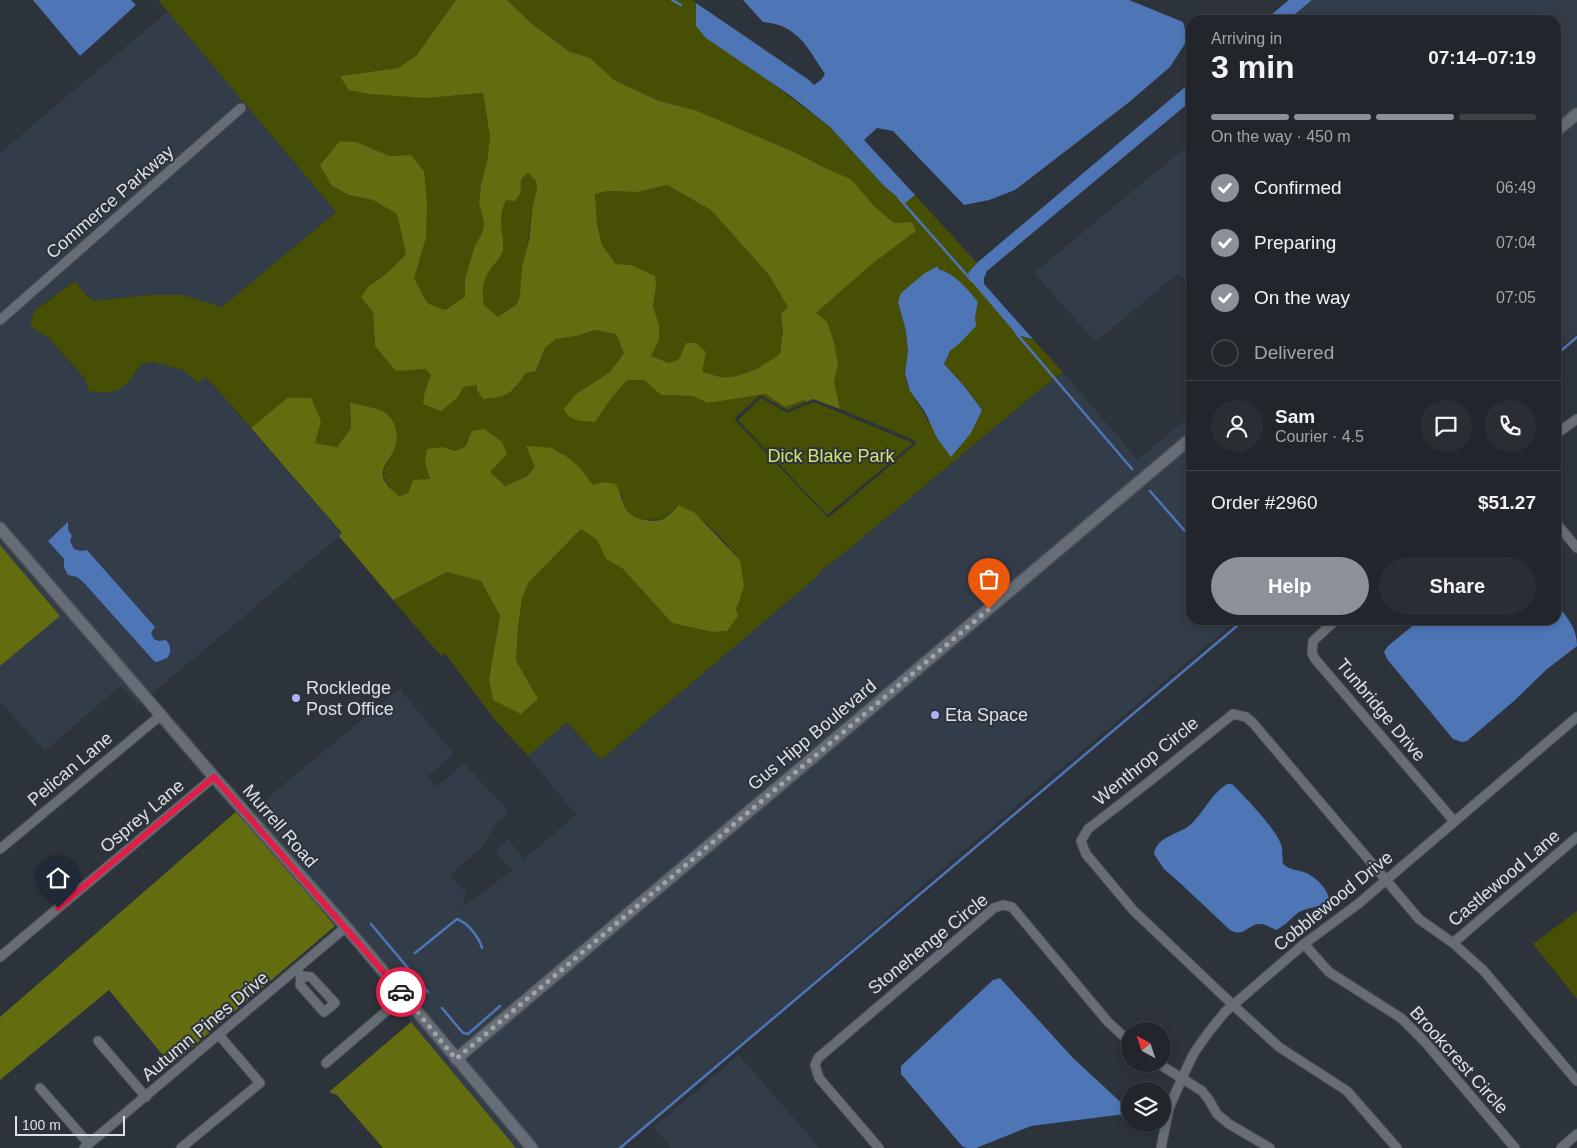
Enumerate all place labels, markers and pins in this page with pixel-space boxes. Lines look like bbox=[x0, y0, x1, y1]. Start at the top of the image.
pin bbox=[968, 558, 1010, 609]
place label: Rockledge Post Office bbox=[306, 678, 394, 719]
marker: Rockledge Post Office bbox=[290, 692, 302, 704]
place label: Eta Space bbox=[945, 705, 1028, 725]
marker: Eta Space bbox=[929, 709, 941, 721]
pin bbox=[37, 857, 79, 908]

